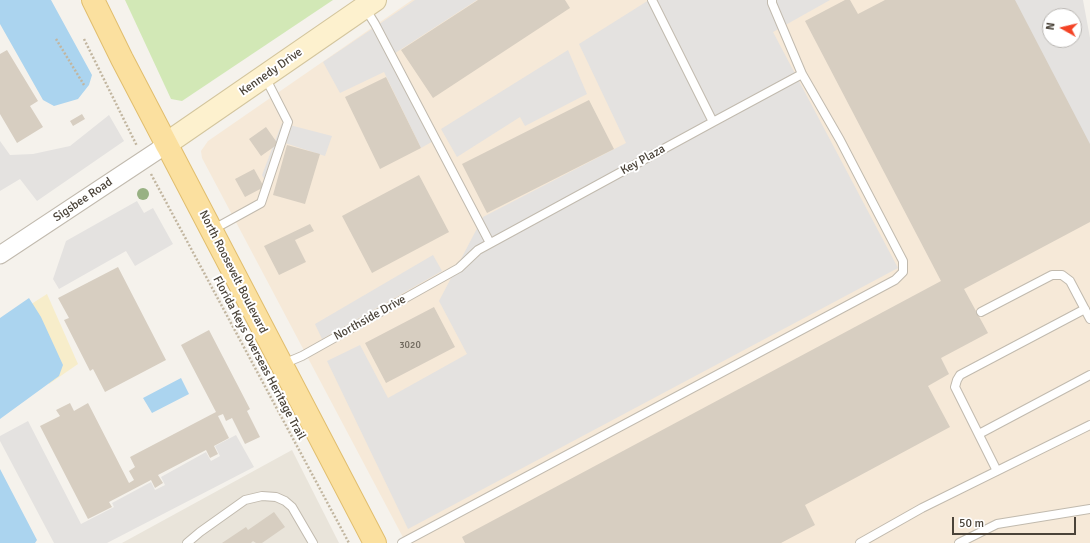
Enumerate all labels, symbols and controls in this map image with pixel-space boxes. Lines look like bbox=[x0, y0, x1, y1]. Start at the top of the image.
north arrow bbox=[1042, 8, 1082, 48]
text: N bbox=[1044, 22, 1058, 31]
street label: Kennedy Drive bbox=[237, 45, 305, 99]
street label: Key Plaza bbox=[618, 142, 668, 178]
street label: Sigsbee Road bbox=[51, 175, 115, 225]
street label: North Roosevelt Boulevard bbox=[196, 208, 270, 336]
street label: Florida Keys Overseas Heritage Trail bbox=[210, 274, 308, 442]
street label: Northside Drive bbox=[331, 292, 409, 344]
house number: 3020 bbox=[399, 339, 421, 351]
scale bar bbox=[954, 509, 1078, 535]
text: 50 m bbox=[959, 516, 984, 531]

